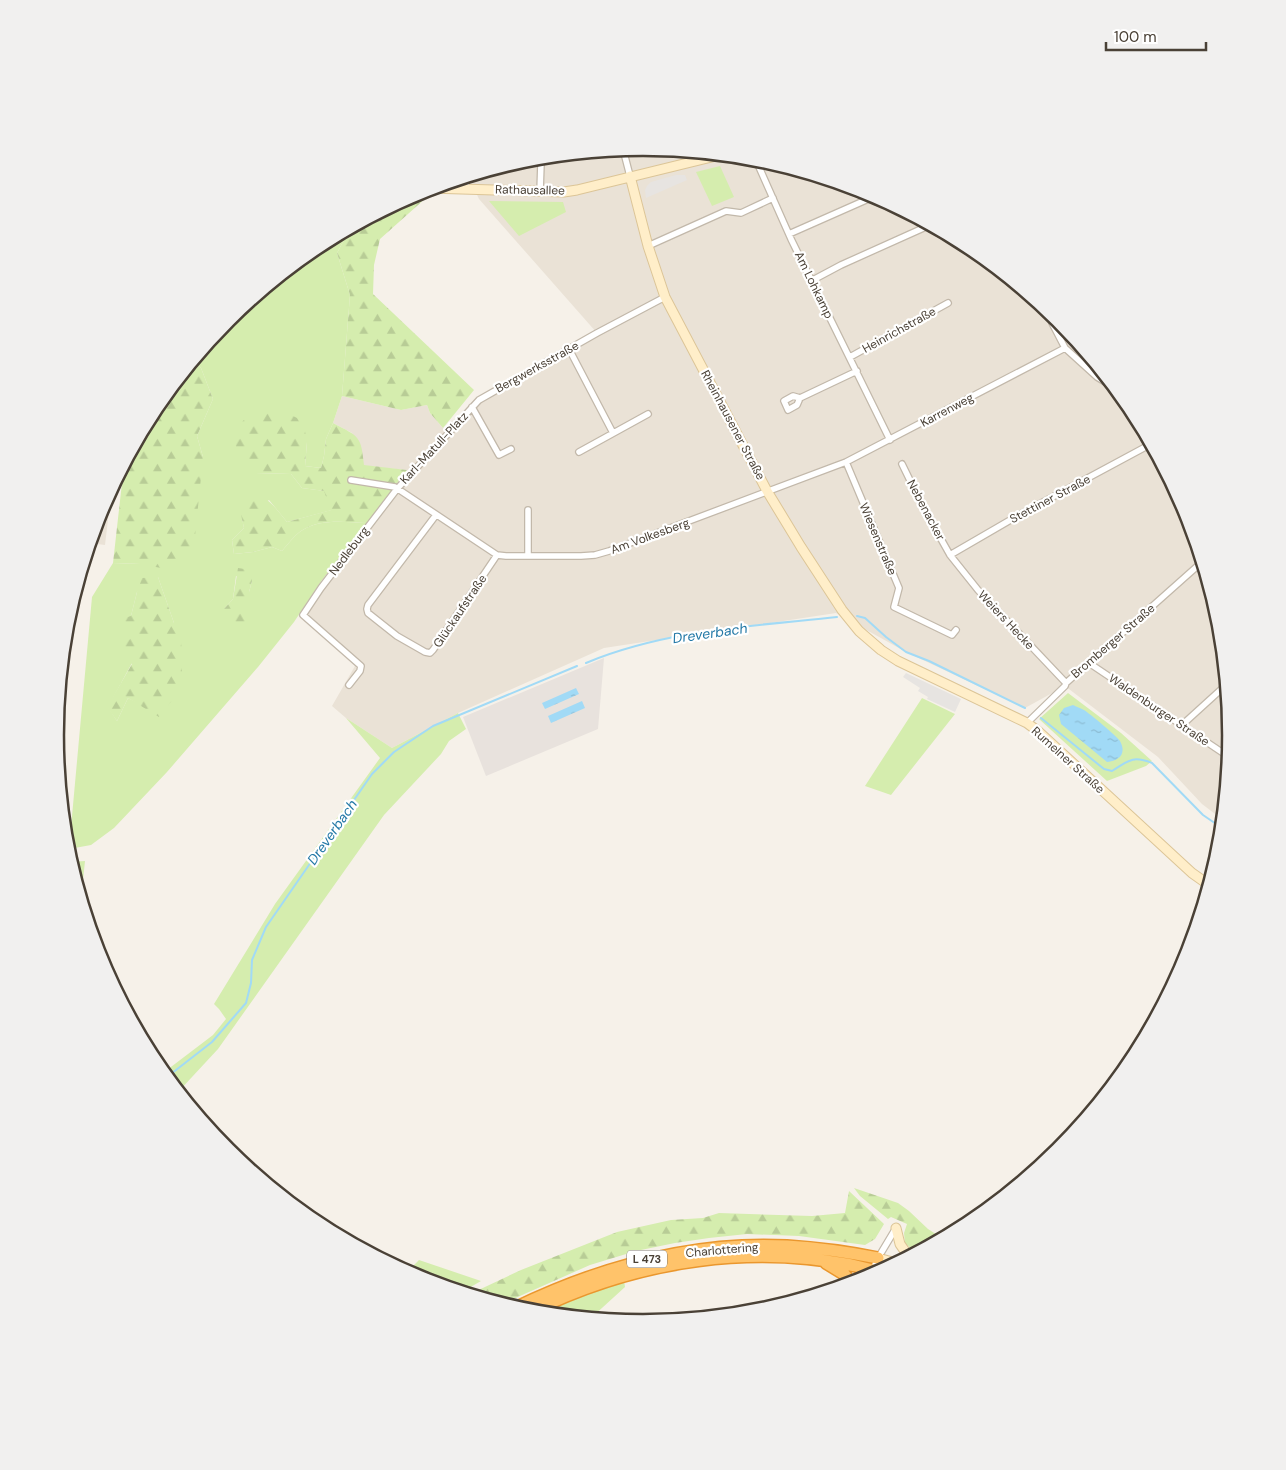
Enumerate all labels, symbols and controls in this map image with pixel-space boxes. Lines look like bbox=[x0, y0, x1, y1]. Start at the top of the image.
scale bar bbox=[1106, 20, 1206, 52]
text: 100 m bbox=[1114, 27, 1157, 47]
street label: Rathausallee bbox=[495, 181, 565, 199]
street label: Am Lohkamp bbox=[791, 249, 837, 321]
street label: Heinrichstraße bbox=[859, 303, 939, 357]
street label: Bergwerksstraße bbox=[492, 337, 582, 397]
street label: Rheinhausener Straße bbox=[697, 367, 769, 483]
street label: Karrenweg bbox=[918, 389, 977, 431]
street label: Karl-Matull-Platz bbox=[396, 409, 472, 487]
street label: Stettiner Straße bbox=[1007, 471, 1093, 527]
street label: Nebenacker bbox=[903, 477, 949, 544]
street label: Wiesenstraße bbox=[856, 500, 900, 578]
street label: Am Volkesberg bbox=[608, 514, 692, 558]
street label: Nedleburg bbox=[325, 523, 373, 579]
street label: Glückaufstraße bbox=[430, 571, 490, 651]
street label: Weiers Hecke bbox=[974, 587, 1038, 653]
street label: Bromberger Straße bbox=[1068, 600, 1158, 682]
water label: Dreverbach bbox=[671, 619, 749, 647]
street label: Waldenburger Straße bbox=[1106, 670, 1213, 750]
street label: Rumelner Straße bbox=[1028, 723, 1108, 797]
water label: Dreverbach bbox=[303, 796, 361, 868]
street label: Charlottering bbox=[685, 1239, 759, 1261]
road number: L 473 bbox=[627, 1250, 667, 1268]

